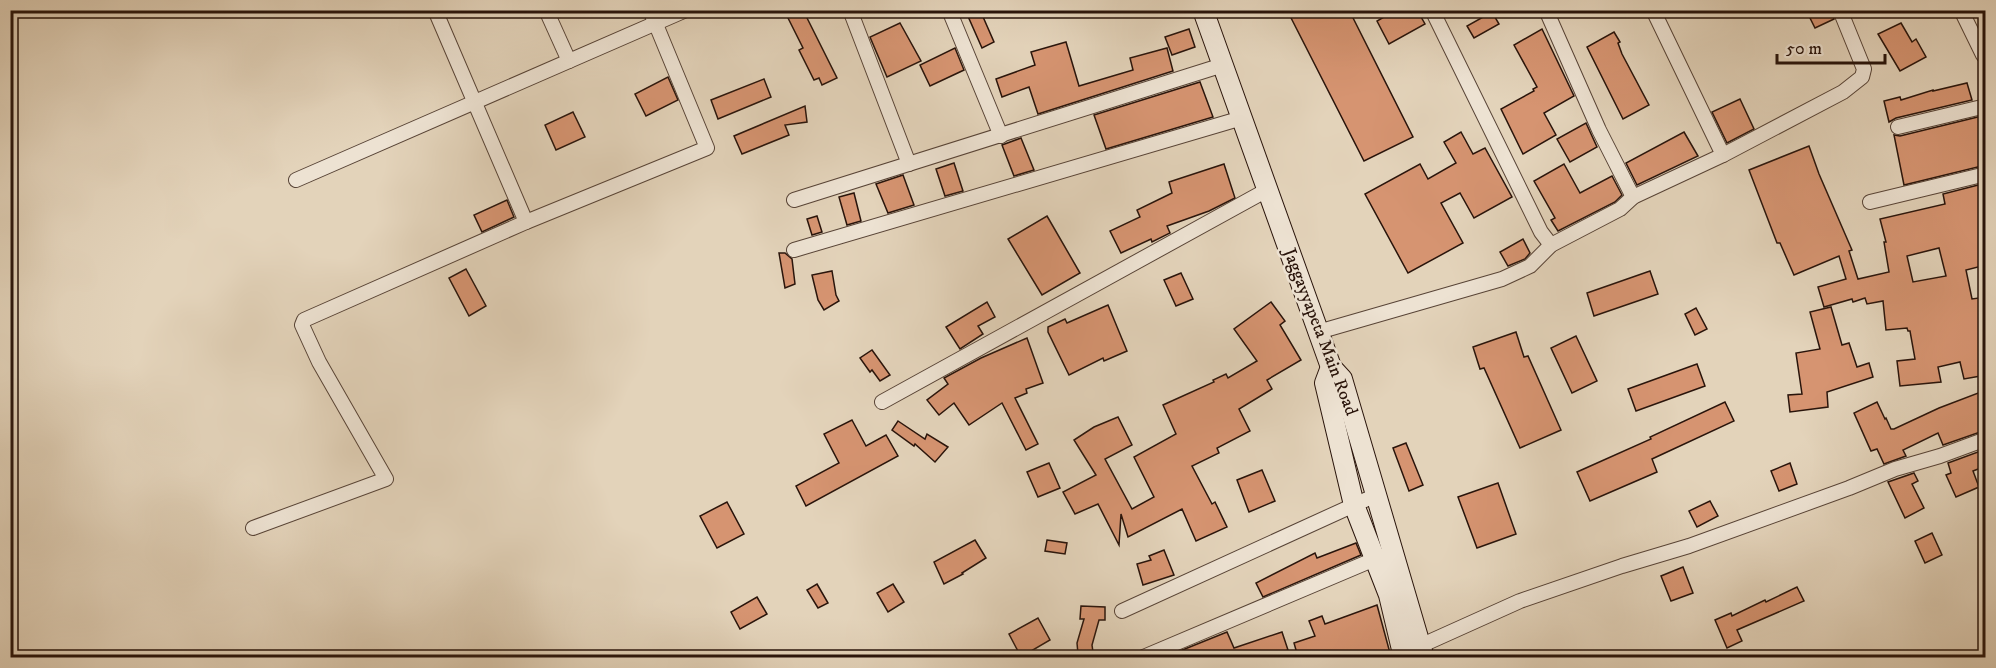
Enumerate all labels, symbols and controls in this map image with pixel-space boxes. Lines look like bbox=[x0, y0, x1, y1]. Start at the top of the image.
scale bar bbox=[1777, 27, 1885, 65]
text: 50 m bbox=[1786, 38, 1822, 60]
street label: Jaggayyapeta Main Road bbox=[1277, 243, 1362, 419]

